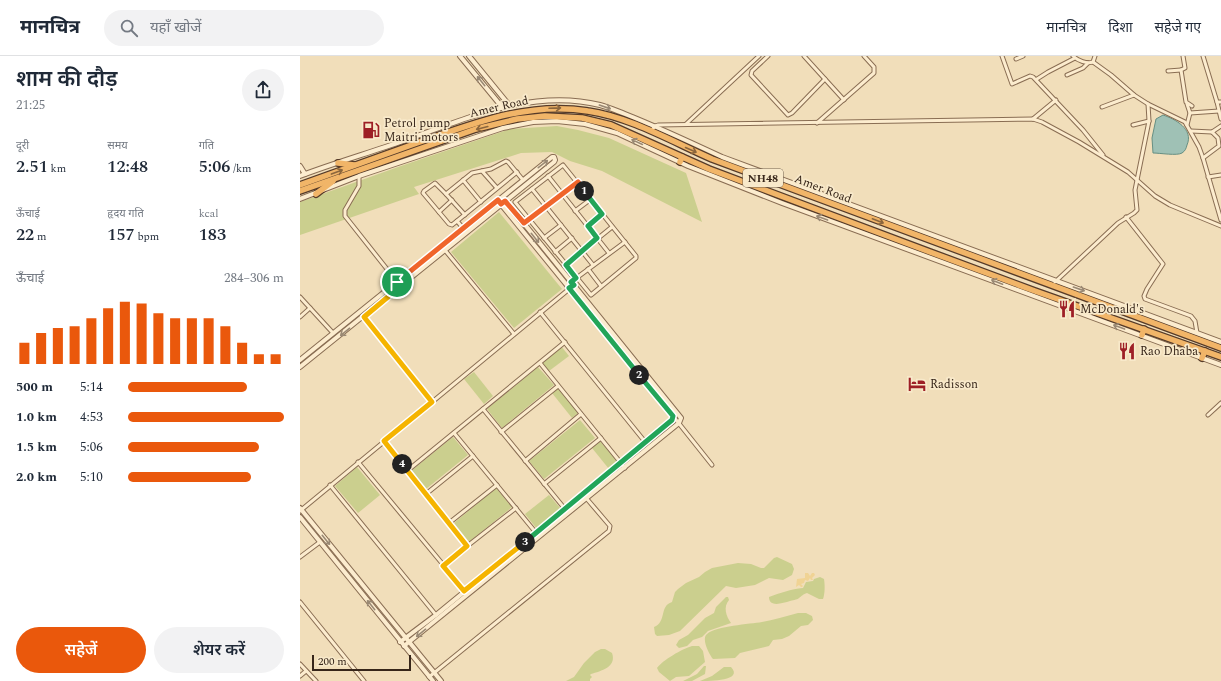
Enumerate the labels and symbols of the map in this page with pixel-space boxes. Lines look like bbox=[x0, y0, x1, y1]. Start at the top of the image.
one-way arrow bbox=[477, 76, 486, 87]
street label: Amer Road bbox=[468, 91, 531, 123]
one-way arrow bbox=[548, 104, 561, 112]
one-way arrow bbox=[598, 104, 611, 111]
place label: Petrol pump Maitri motors bbox=[384, 114, 459, 147]
fuel station icon: Petrol pump Maitri motors bbox=[361, 120, 381, 140]
one-way arrow bbox=[476, 124, 489, 132]
one-way arrow bbox=[632, 138, 644, 145]
one-way arrow bbox=[685, 147, 697, 154]
one-way arrow bbox=[538, 159, 549, 168]
one-way arrow bbox=[330, 167, 342, 175]
road number: NH48 bbox=[743, 169, 783, 187]
street label: Amer Road bbox=[792, 169, 855, 209]
pin: 1 bbox=[574, 181, 594, 201]
one-way arrow bbox=[817, 213, 829, 221]
one-way arrow bbox=[871, 218, 883, 226]
one-way arrow bbox=[531, 232, 540, 243]
pin bbox=[380, 265, 414, 299]
one-way arrow bbox=[991, 278, 1003, 286]
one-way arrow bbox=[1072, 285, 1084, 293]
restaurant icon: McDonald's bbox=[1057, 299, 1077, 319]
place label: McDonald's bbox=[1080, 300, 1144, 319]
one-way arrow bbox=[1113, 322, 1125, 330]
one-way arrow bbox=[339, 327, 350, 336]
restaurant icon: Rao Dhaba bbox=[1117, 341, 1137, 361]
place label: Rao Dhaba bbox=[1140, 342, 1198, 361]
pin: 2 bbox=[629, 365, 649, 385]
hotel icon: Radisson bbox=[907, 374, 927, 394]
place label: Radisson bbox=[930, 375, 978, 394]
pin: 4 bbox=[392, 454, 412, 474]
pin: 3 bbox=[515, 532, 535, 552]
one-way arrow bbox=[321, 535, 330, 545]
one-way arrow bbox=[366, 600, 375, 611]
one-way arrow bbox=[415, 629, 426, 637]
scale bar bbox=[312, 653, 411, 672]

